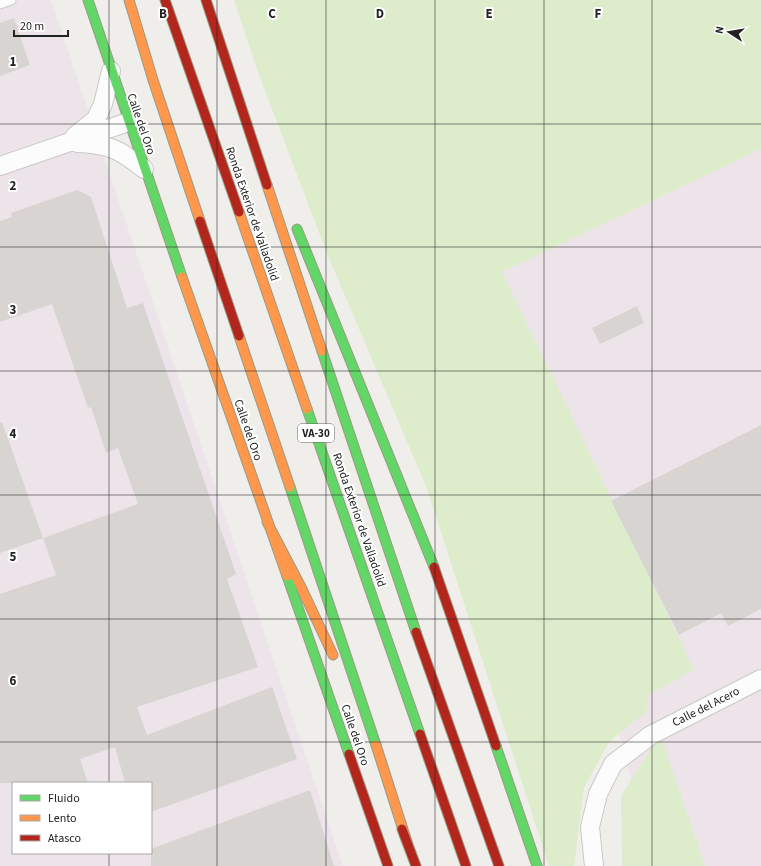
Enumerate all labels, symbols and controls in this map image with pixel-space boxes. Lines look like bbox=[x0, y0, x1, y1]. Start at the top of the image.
text: B bbox=[159, 5, 167, 23]
text: C bbox=[268, 5, 276, 23]
text: D bbox=[376, 5, 384, 23]
text: E bbox=[485, 5, 493, 23]
text: F bbox=[595, 5, 602, 23]
scale bar bbox=[14, 12, 68, 38]
north arrow bbox=[709, 12, 749, 52]
text: 20 m bbox=[20, 18, 44, 35]
text: N bbox=[712, 25, 728, 35]
text: 1 bbox=[10, 53, 17, 71]
street label: Calle del Oro bbox=[123, 91, 159, 157]
street label: Ronda Exterior de Valladolid bbox=[221, 145, 283, 283]
text: 2 bbox=[10, 177, 17, 195]
text: 3 bbox=[10, 301, 17, 319]
street label: Calle del Oro bbox=[230, 397, 266, 463]
road number: VA-30 bbox=[298, 424, 334, 442]
text: 4 bbox=[10, 425, 17, 443]
street label: Ronda Exterior de Valladolid bbox=[328, 451, 390, 589]
text: 5 bbox=[10, 548, 17, 566]
text: 6 bbox=[10, 672, 17, 690]
street label: Calle del Acero bbox=[669, 683, 743, 731]
street label: Calle del Oro bbox=[337, 702, 373, 768]
legend bbox=[12, 782, 152, 854]
text: Fluido bbox=[48, 790, 80, 807]
text: Lento bbox=[48, 810, 77, 827]
text: Atasco bbox=[48, 830, 81, 847]

